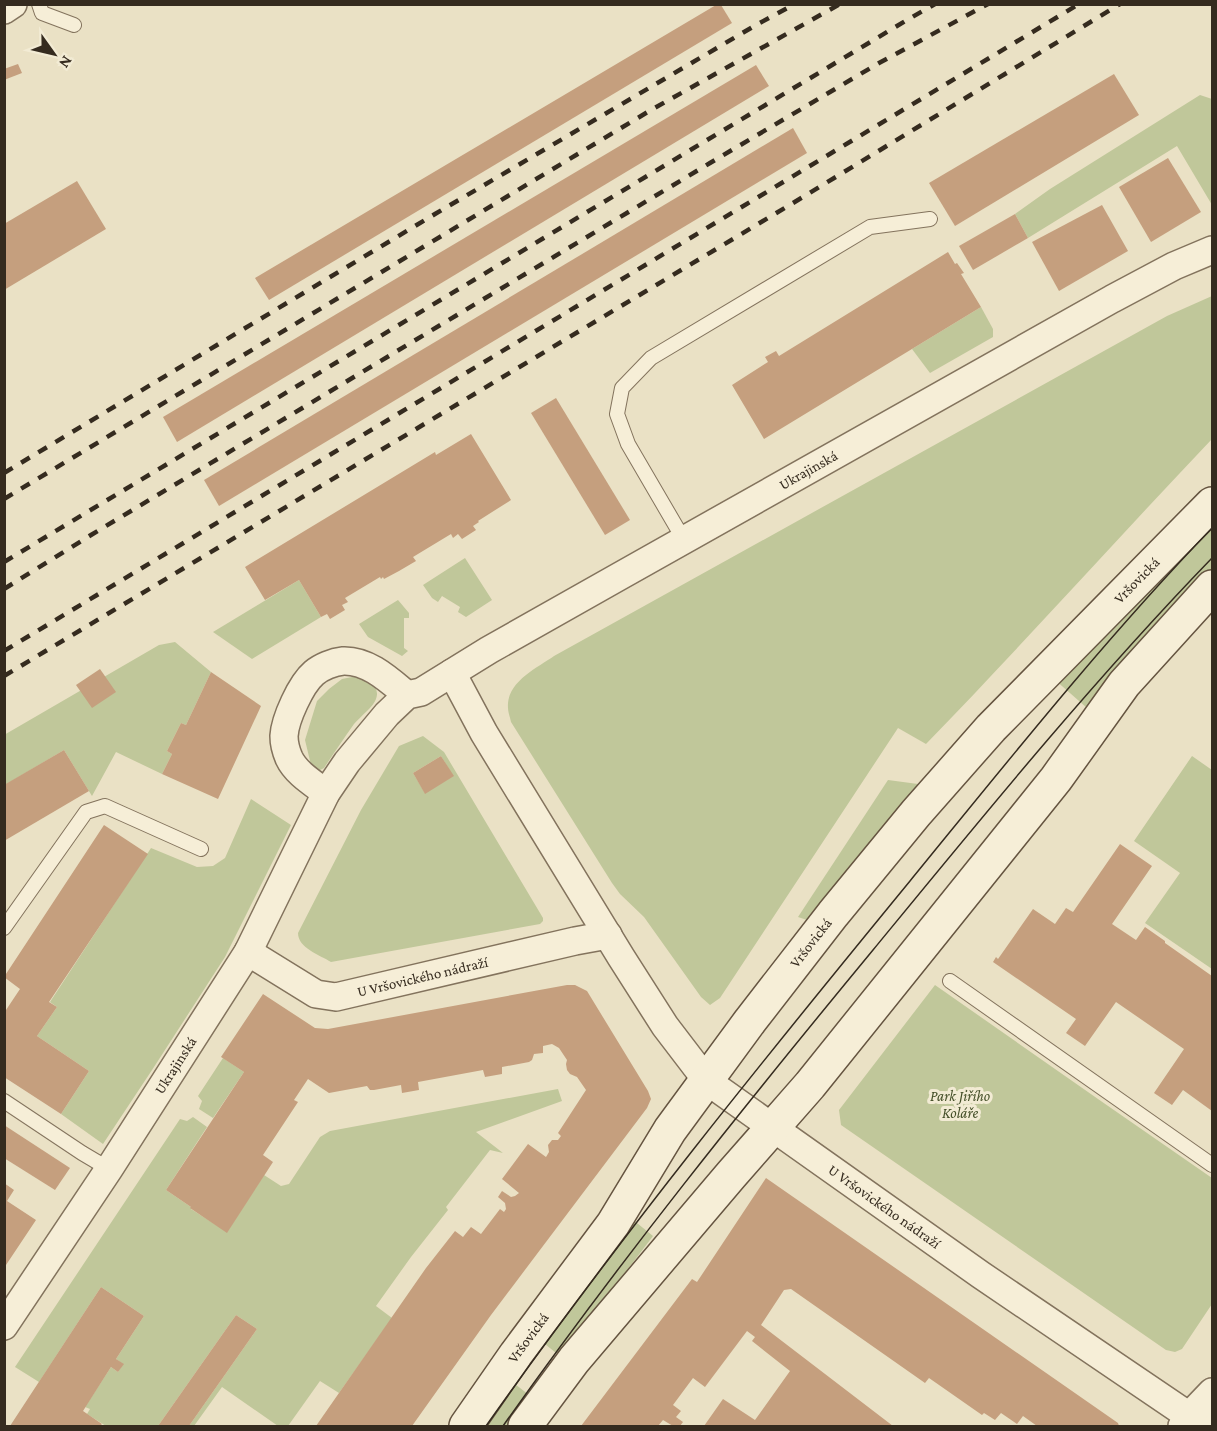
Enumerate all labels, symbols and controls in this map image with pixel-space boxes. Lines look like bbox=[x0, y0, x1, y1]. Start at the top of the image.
north arrow bbox=[24, 24, 84, 84]
text: N bbox=[56, 53, 76, 71]
street label: Ukrajinská bbox=[776, 447, 840, 493]
street label: Vršovická bbox=[1111, 554, 1163, 607]
street label: Vršovická bbox=[787, 915, 835, 971]
street label: U Vršovického nádraží bbox=[356, 953, 490, 1000]
street label: Ukrajinská bbox=[151, 1034, 200, 1097]
park label: Park Jiřího Koláře bbox=[930, 1088, 990, 1121]
street label: U Vršovického nádraží bbox=[825, 1161, 944, 1252]
street label: Vršovická bbox=[504, 1310, 552, 1366]

